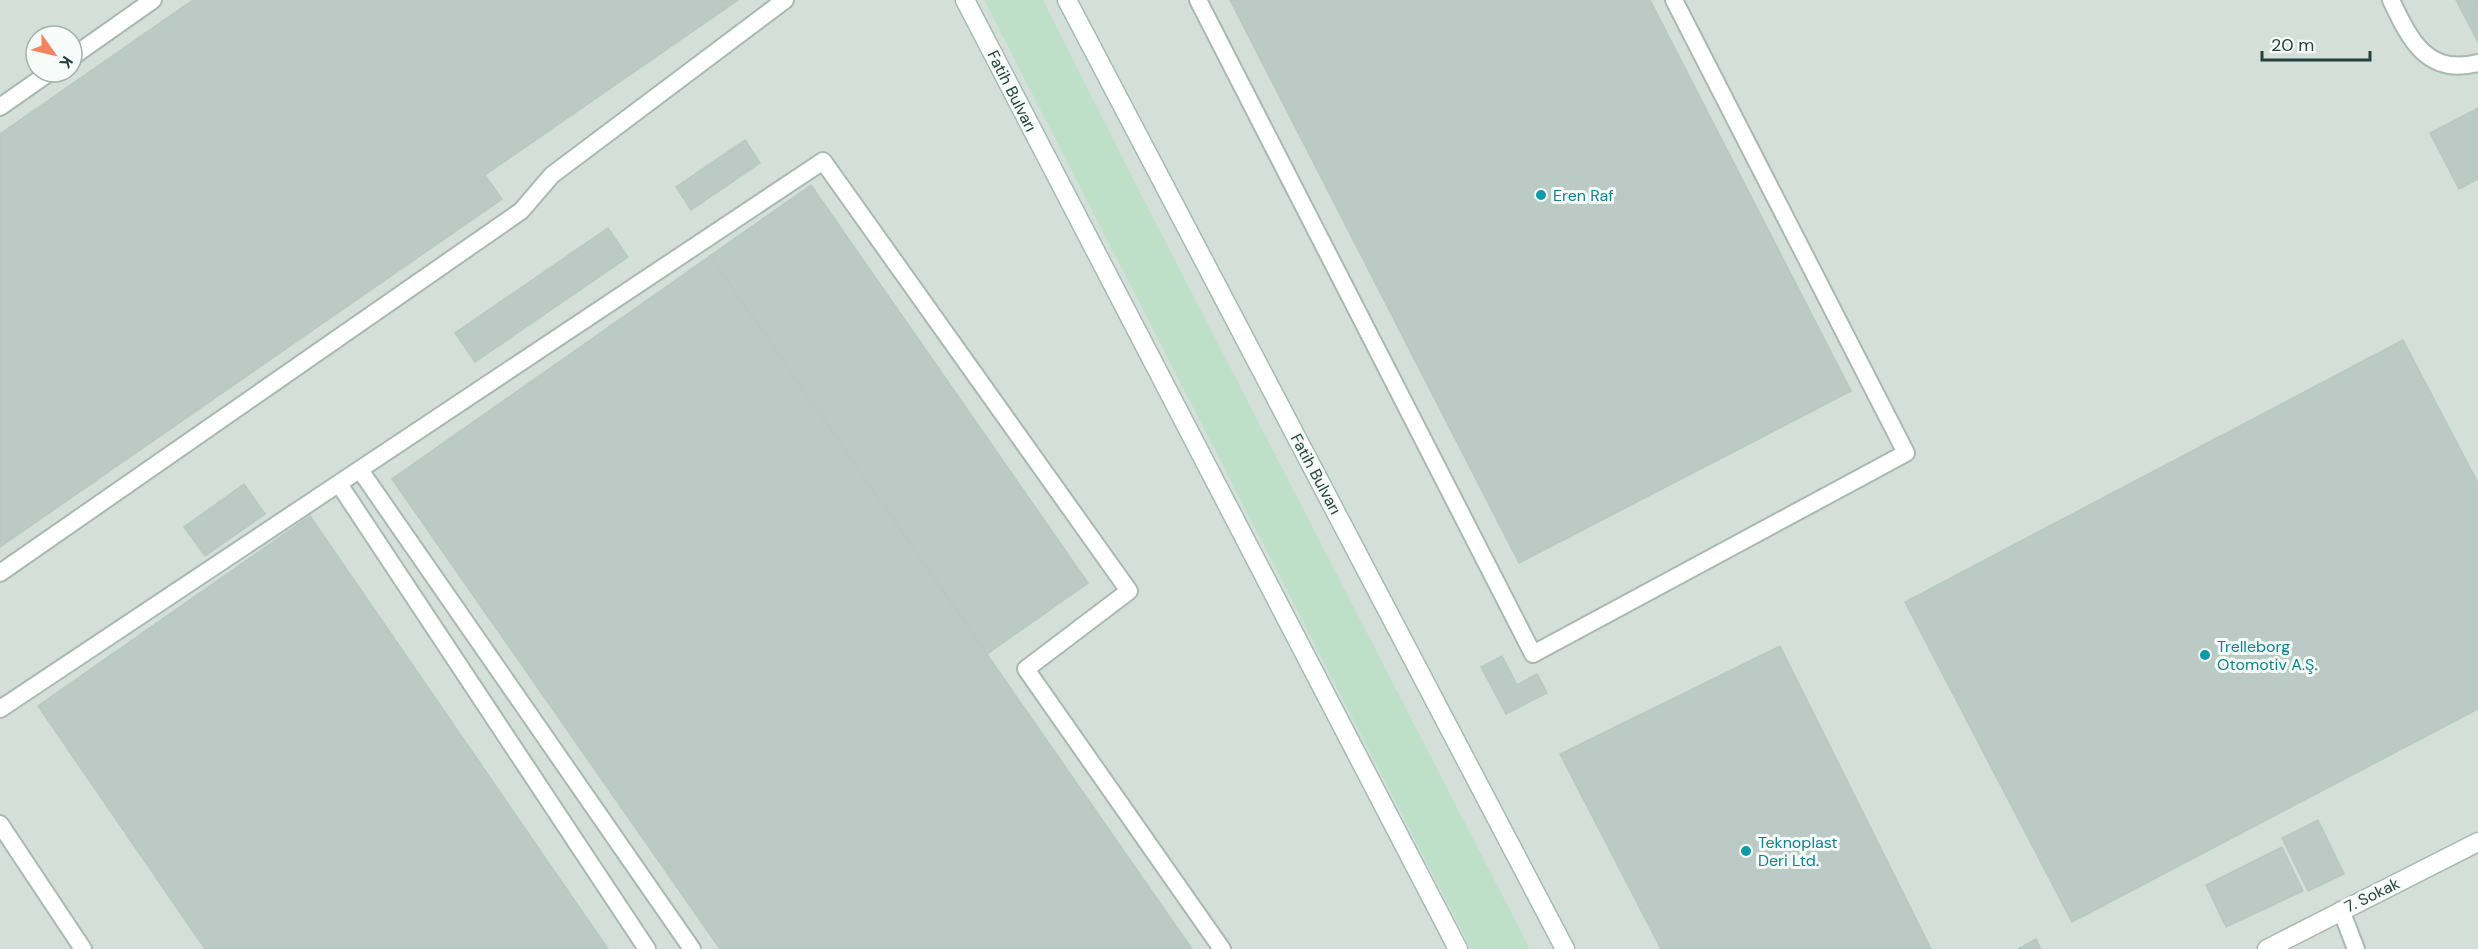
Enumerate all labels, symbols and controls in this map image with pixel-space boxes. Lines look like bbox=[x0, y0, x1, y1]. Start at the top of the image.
north arrow bbox=[24, 24, 84, 84]
scale bar bbox=[2262, 24, 2370, 62]
text: 20 m bbox=[2271, 33, 2314, 57]
street label: Fatih Bulvarı bbox=[983, 47, 1041, 135]
text: K bbox=[54, 52, 78, 73]
place label: Eren Raf bbox=[1553, 185, 1614, 206]
marker: Eren Raf bbox=[1534, 188, 1548, 202]
street label: Fatih Bulvarı bbox=[1286, 430, 1346, 518]
place label: Trelleborg Otomotiv A.Ş. bbox=[2217, 636, 2317, 675]
marker: Trelleborg Otomotiv A.Ş. bbox=[2198, 648, 2212, 662]
place label: Teknoplast Deri Ltd. bbox=[1758, 832, 1838, 871]
marker: Teknoplast Deri Ltd. bbox=[1739, 844, 1753, 858]
street label: 7. Sokak bbox=[2341, 873, 2403, 917]

